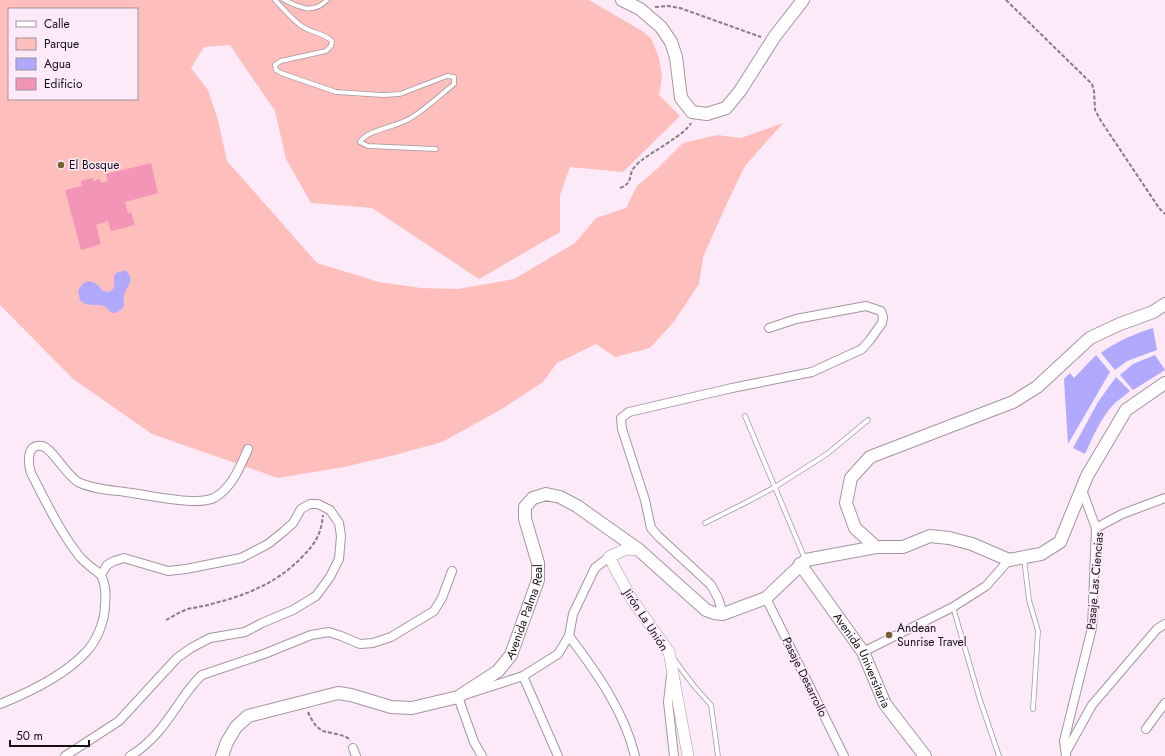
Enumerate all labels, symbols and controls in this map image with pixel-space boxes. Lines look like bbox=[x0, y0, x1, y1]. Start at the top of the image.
legend bbox=[8, 8, 138, 100]
text: Calle bbox=[44, 15, 70, 33]
text: Parque bbox=[44, 35, 79, 53]
text: Agua bbox=[44, 55, 71, 73]
text: Edificio bbox=[44, 75, 83, 93]
place label: El Bosque bbox=[69, 156, 119, 174]
marker: El Bosque bbox=[56, 160, 66, 170]
street label: Pasaje Las Ciencias bbox=[1082, 531, 1108, 631]
street label: Avenida Palma Real bbox=[502, 564, 547, 664]
street label: Jirón La Unión bbox=[618, 584, 673, 655]
street label: Avenida Universitaria bbox=[829, 609, 894, 712]
place label: Andean Sunrise Travel bbox=[897, 619, 967, 651]
marker: Andean Sunrise Travel bbox=[884, 630, 894, 640]
street label: Pasaje Desarrollo bbox=[778, 634, 832, 720]
scale bar bbox=[10, 722, 89, 748]
text: 50 m bbox=[16, 727, 43, 745]

